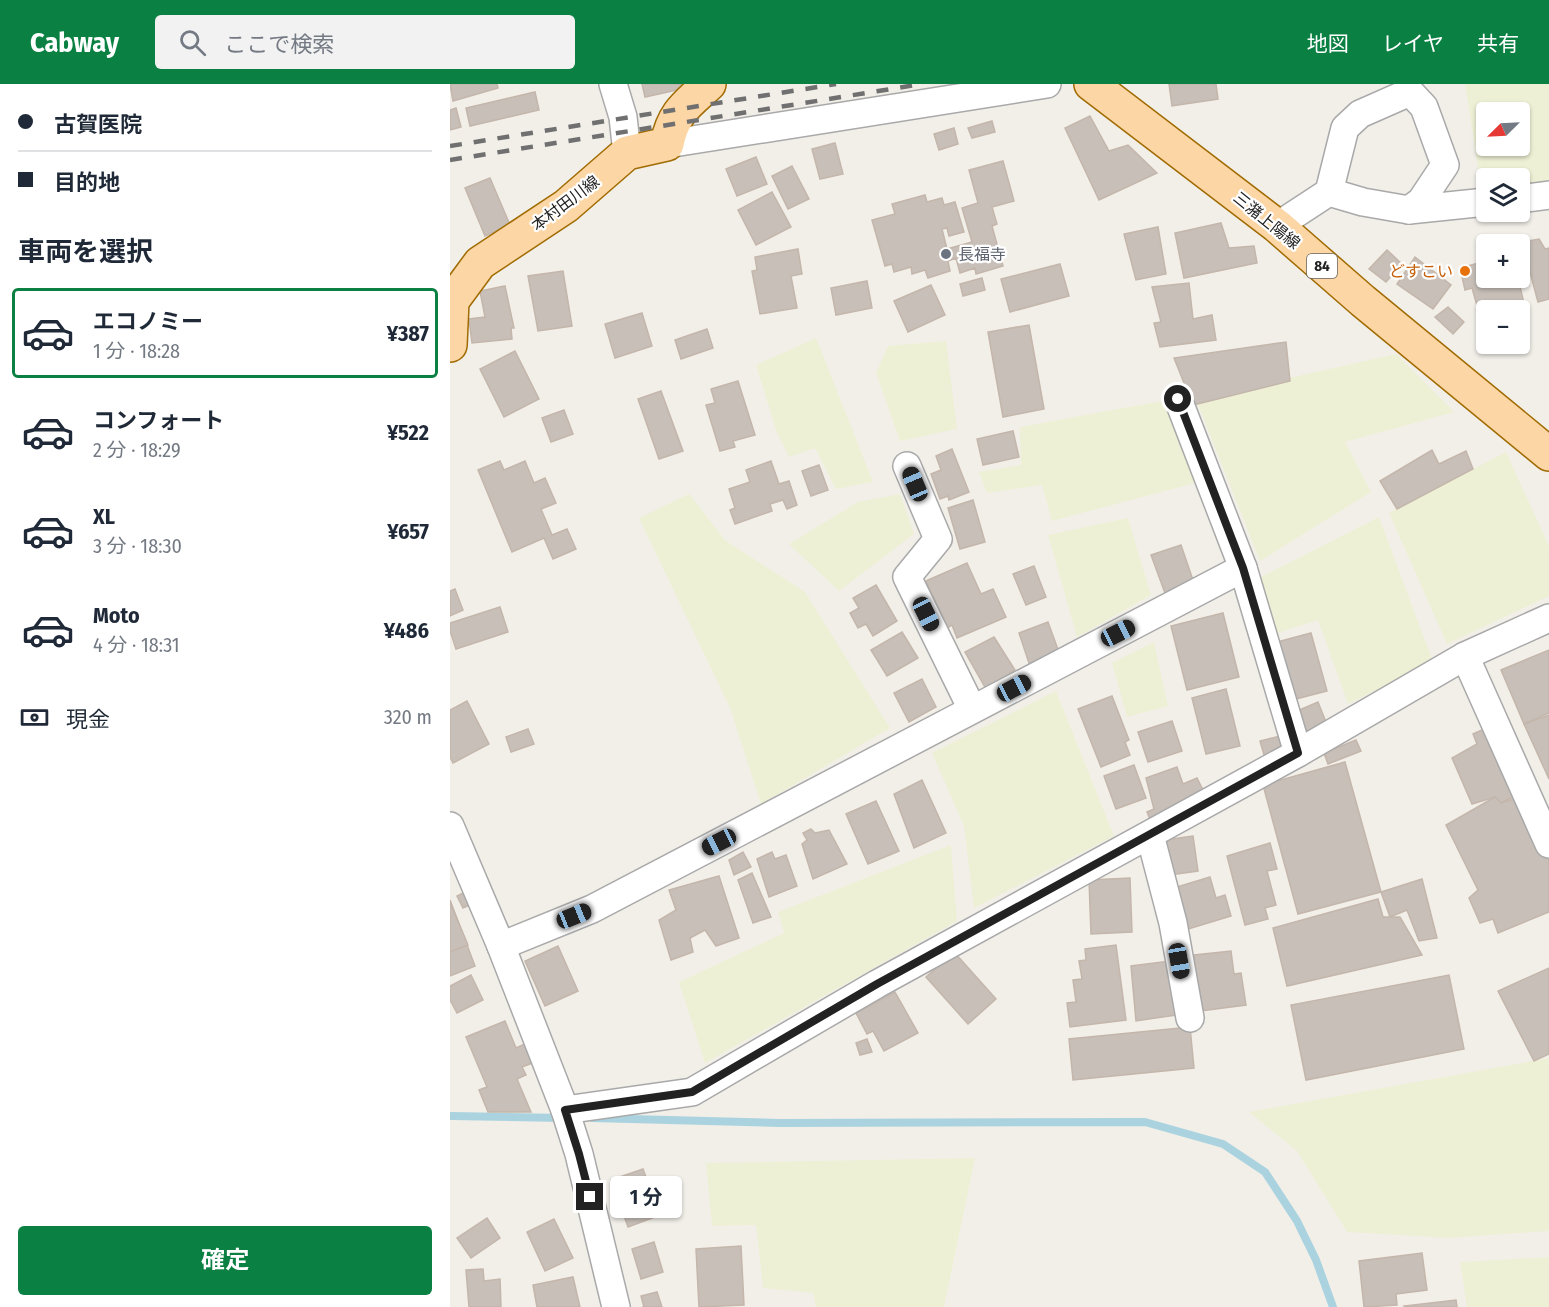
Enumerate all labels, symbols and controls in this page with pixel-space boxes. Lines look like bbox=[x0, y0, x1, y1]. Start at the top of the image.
search box bbox=[155, 15, 575, 69]
text: Cabway bbox=[30, 26, 119, 59]
icon: search bbox=[176, 26, 209, 59]
text: ここで検索 bbox=[224, 31, 334, 58]
text: 地図 bbox=[1307, 31, 1349, 57]
text: レイヤ bbox=[1382, 31, 1444, 57]
text: 共有 bbox=[1477, 31, 1519, 57]
north arrow bbox=[1476, 102, 1530, 156]
map controls bbox=[1476, 102, 1530, 354]
text: 古賀医院 bbox=[54, 111, 142, 138]
button: layers bbox=[1476, 168, 1530, 222]
text: 目的地 bbox=[54, 169, 120, 196]
street label: 本村田川線 bbox=[528, 172, 603, 235]
street label: 三潴上陽線 bbox=[1230, 188, 1304, 253]
button: + bbox=[1476, 234, 1530, 288]
text: 車両を選択 bbox=[18, 236, 153, 268]
place label: 長福寺 bbox=[958, 245, 1006, 264]
marker: 長福寺 bbox=[939, 247, 953, 261]
road number: 84 bbox=[1307, 254, 1337, 278]
place label: どすこい bbox=[1389, 262, 1453, 281]
marker: どすこい bbox=[1458, 264, 1472, 278]
button: − bbox=[1476, 300, 1530, 354]
icon: car bbox=[21, 306, 75, 360]
text: エコノミー bbox=[93, 308, 203, 335]
text: ¥387 bbox=[387, 320, 429, 347]
text: 1 分 · 18:28 bbox=[93, 339, 180, 363]
route start bbox=[1164, 385, 1191, 412]
icon: car bbox=[21, 405, 75, 459]
text: コンフォート bbox=[93, 407, 224, 434]
text: ¥522 bbox=[387, 419, 429, 446]
text: 2 分 · 18:29 bbox=[93, 438, 181, 462]
car bbox=[900, 464, 930, 504]
text: XL bbox=[93, 503, 115, 530]
icon: car bbox=[21, 504, 75, 558]
text: ¥657 bbox=[387, 518, 429, 545]
text: 3 分 · 18:30 bbox=[93, 534, 182, 558]
car bbox=[910, 594, 942, 634]
text: Moto bbox=[93, 602, 140, 629]
icon: car bbox=[21, 603, 75, 657]
text: ¥486 bbox=[384, 617, 429, 644]
car bbox=[1098, 617, 1138, 649]
text: 4 分 · 18:31 bbox=[93, 633, 180, 657]
car bbox=[994, 672, 1034, 704]
icon: cash bbox=[18, 701, 51, 734]
text: 320 m bbox=[384, 705, 432, 729]
text: 現金 bbox=[66, 706, 110, 733]
car bbox=[699, 826, 739, 858]
car bbox=[554, 901, 594, 931]
car bbox=[1167, 942, 1191, 980]
callout: 1 分 bbox=[611, 1176, 683, 1218]
route end bbox=[576, 1183, 603, 1210]
text: 1 分 bbox=[630, 1185, 662, 1209]
button: 確定 bbox=[18, 1226, 432, 1295]

